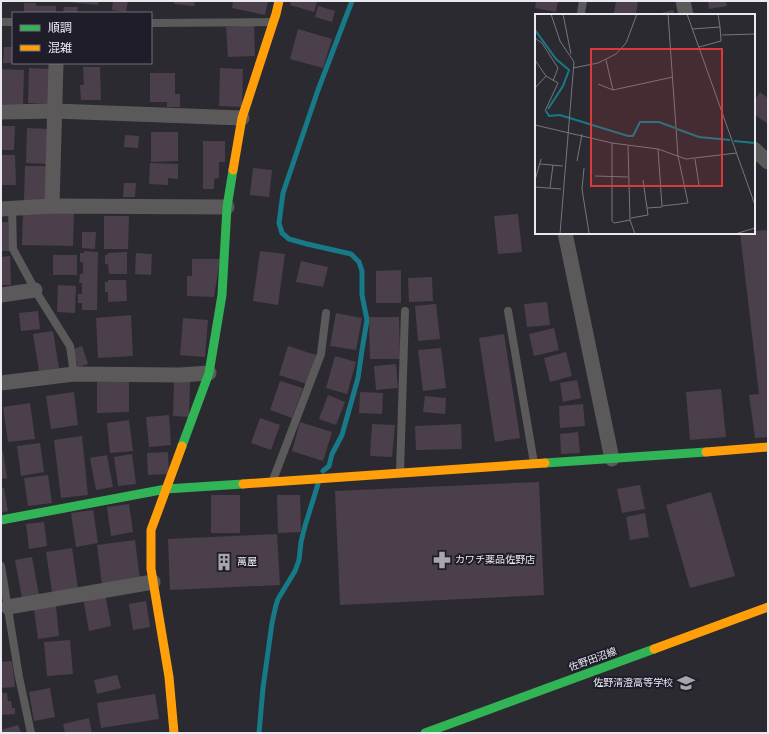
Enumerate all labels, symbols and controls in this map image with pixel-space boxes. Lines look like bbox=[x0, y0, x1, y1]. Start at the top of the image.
legend bbox=[12, 12, 152, 64]
inset map bbox=[535, 14, 755, 234]
text: 順調 bbox=[48, 21, 72, 37]
text: 混雑 bbox=[48, 41, 72, 57]
pharmacy icon: カワチ薬品佐野店 bbox=[432, 550, 452, 570]
building icon: 萬屋 bbox=[214, 552, 234, 572]
place label: カワチ薬品佐野店 bbox=[455, 554, 535, 567]
place label: 萬屋 bbox=[237, 556, 257, 569]
street label: 佐野田沼線 bbox=[567, 645, 619, 675]
school or university icon: 佐野清澄高等学校 bbox=[676, 673, 696, 693]
place label: 佐野清澄高等学校 bbox=[593, 677, 673, 690]

